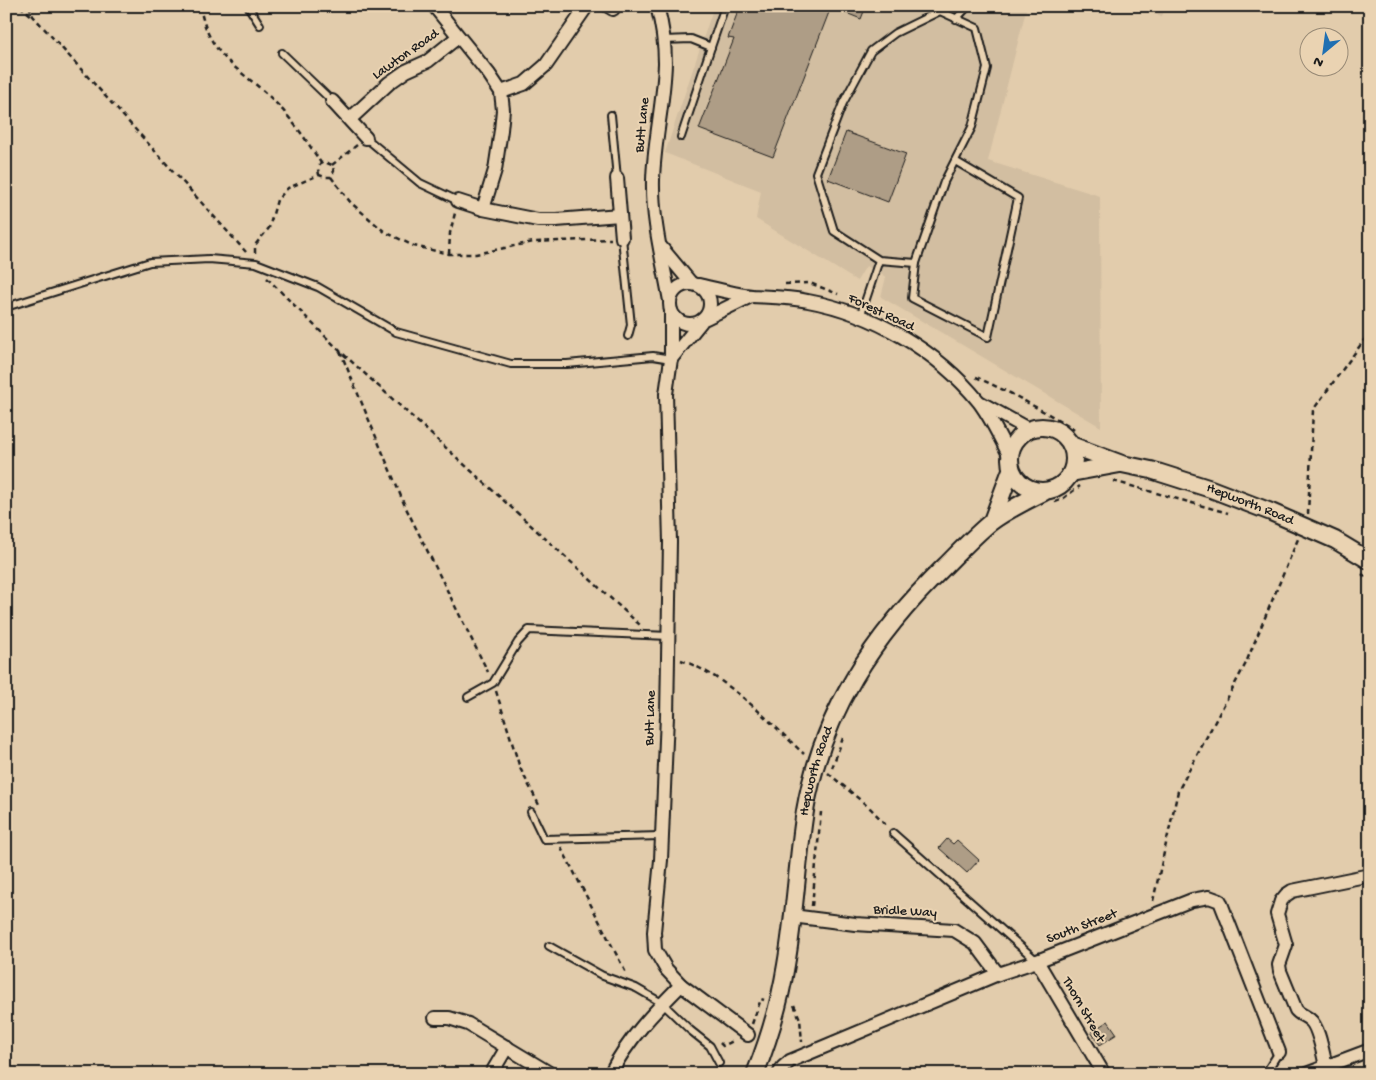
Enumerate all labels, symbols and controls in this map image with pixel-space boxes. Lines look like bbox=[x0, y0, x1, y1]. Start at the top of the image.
street label: Lawton Road bbox=[369, 25, 444, 84]
north arrow bbox=[1298, 28, 1348, 78]
text: N bbox=[1311, 52, 1327, 71]
street label: Butt Lane bbox=[632, 96, 654, 154]
street label: Forest Road bbox=[844, 290, 919, 337]
street label: Hepworth Road bbox=[1204, 480, 1298, 530]
street label: Butt Lane bbox=[642, 689, 660, 747]
street label: Hepworth Road bbox=[796, 722, 838, 817]
street label: Bridle Way bbox=[872, 902, 937, 922]
street label: South Street bbox=[1044, 905, 1121, 948]
street label: Thorn Street bbox=[1057, 974, 1109, 1047]

